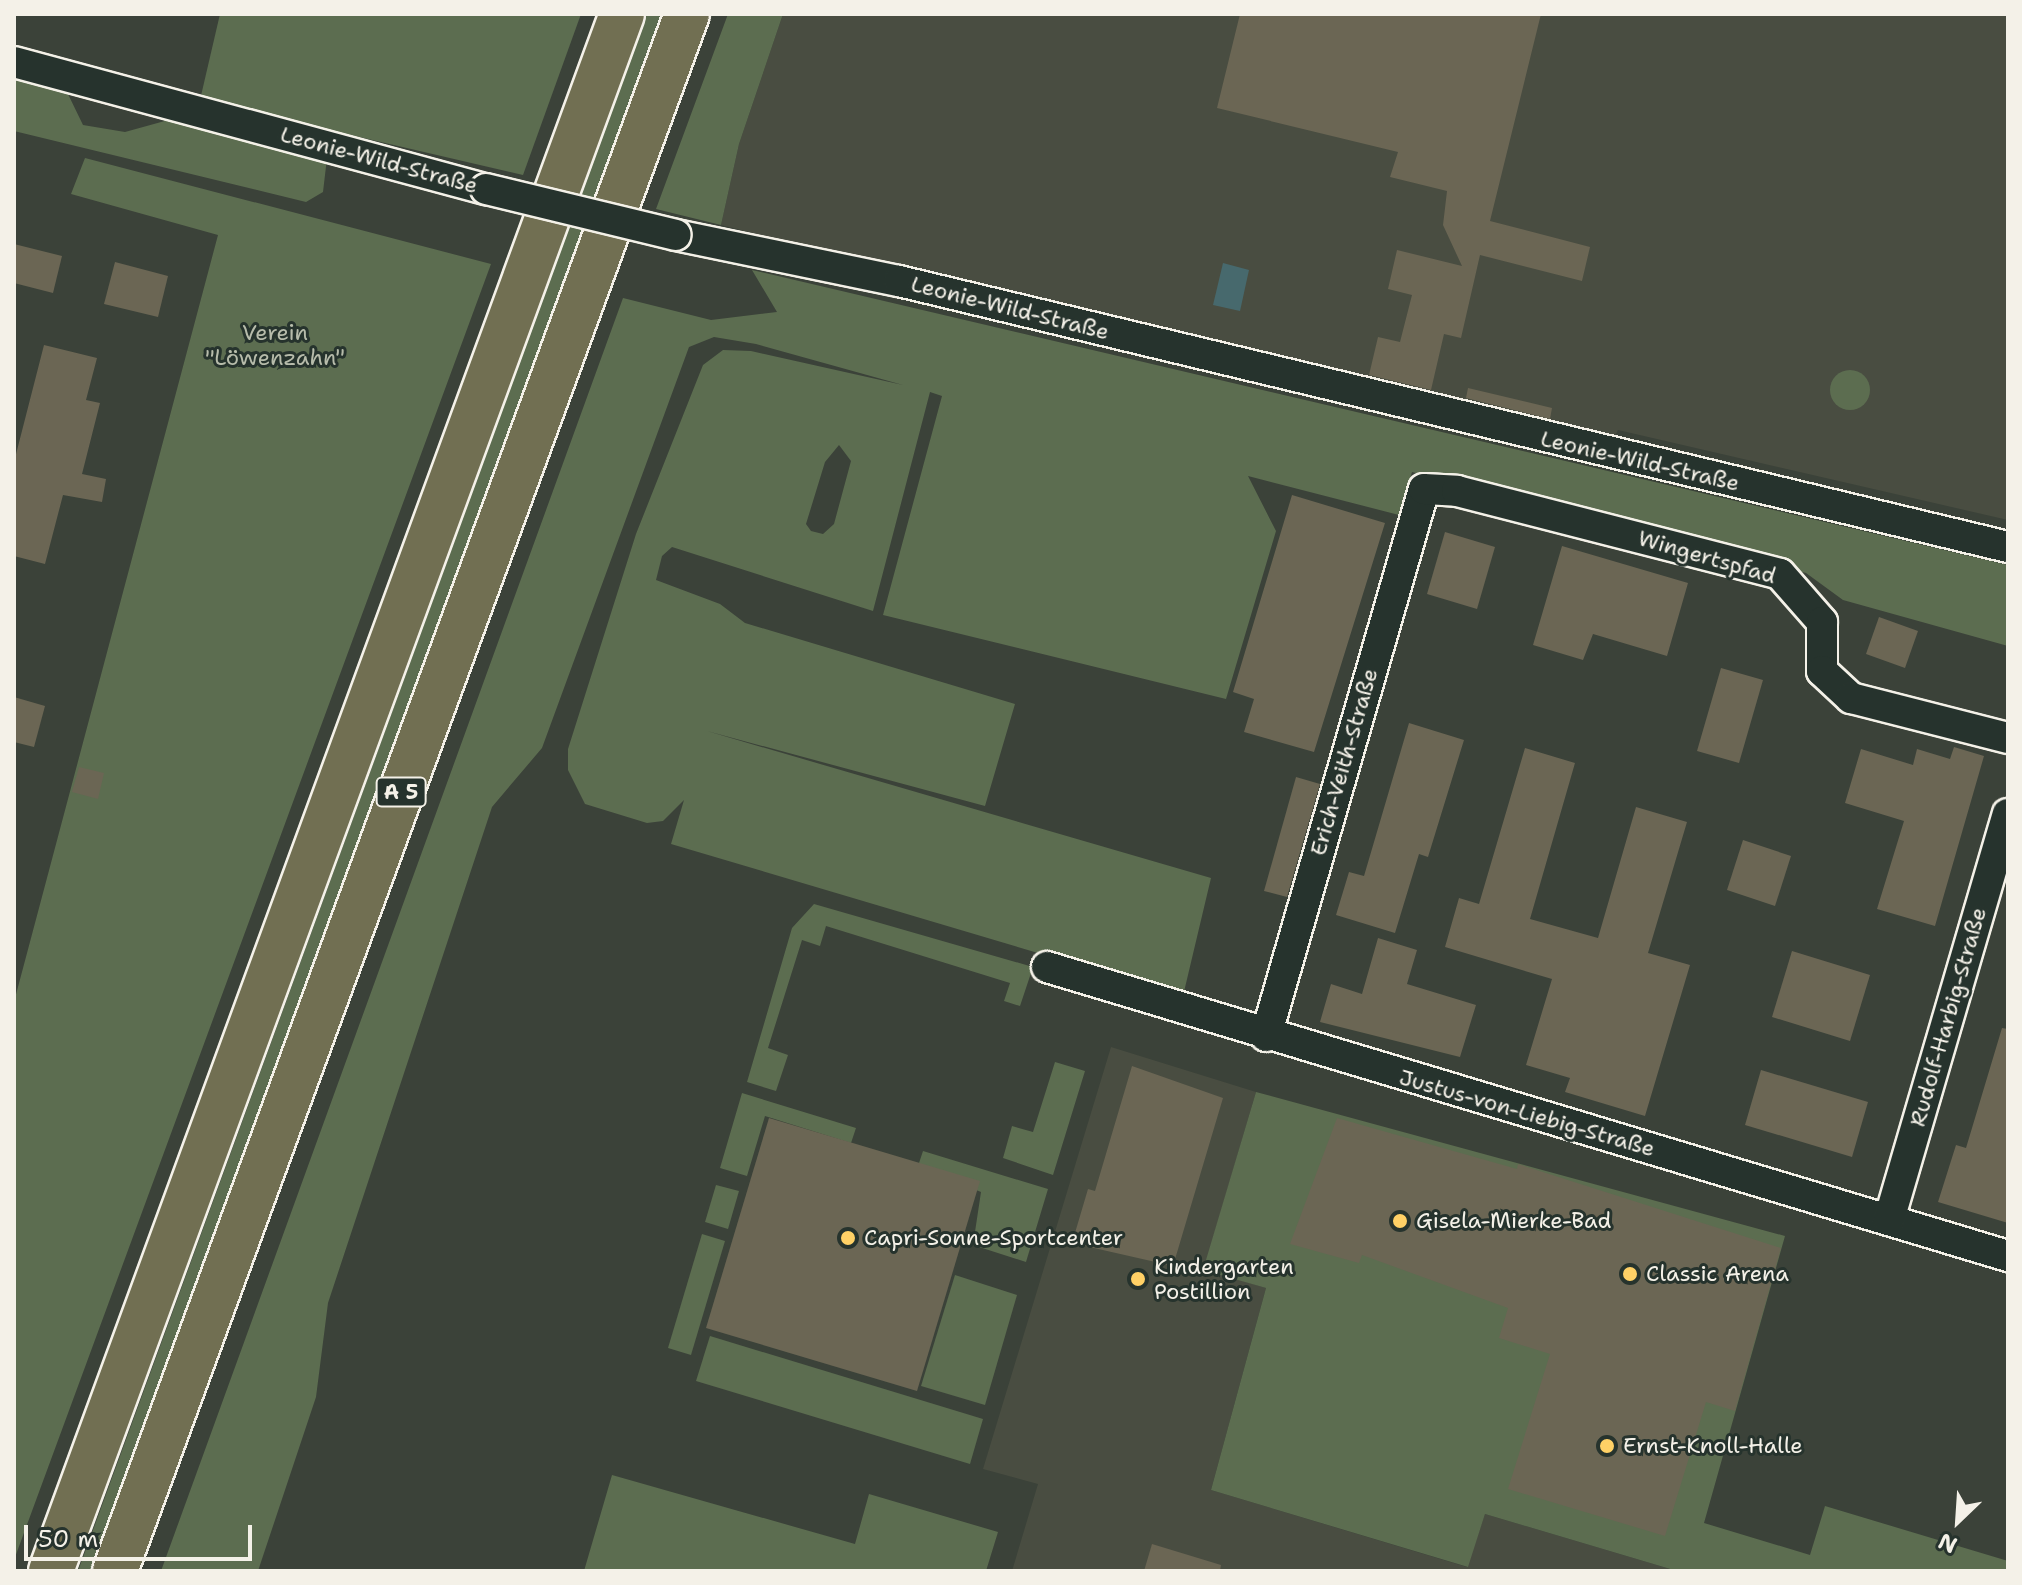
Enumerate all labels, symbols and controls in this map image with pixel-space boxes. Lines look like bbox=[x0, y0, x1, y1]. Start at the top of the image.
street label: Leonie-Wild-Straße bbox=[277, 121, 481, 199]
street label: Leonie-Wild-Straße bbox=[908, 271, 1112, 345]
park label: Verein "Löwenzahn" bbox=[205, 319, 345, 370]
street label: Leonie-Wild-Straße bbox=[1538, 425, 1742, 497]
street label: Wingertspfad bbox=[1635, 525, 1779, 589]
street label: Erich-Veith-Straße bbox=[1305, 665, 1383, 859]
road number: A 5 bbox=[375, 776, 427, 808]
street label: Rudolf-Harbig-Straße bbox=[1904, 904, 1992, 1130]
street label: Justus-von-Liebig-Straße bbox=[1396, 1064, 1658, 1162]
place label: Gisela-Mierke-Bad bbox=[1416, 1208, 1612, 1234]
marker: Gisela-Mierke-Bad bbox=[1391, 1212, 1409, 1230]
place label: Capri-Sonne-Sportcenter bbox=[864, 1225, 1123, 1251]
marker: Capri-Sonne-Sportcenter bbox=[839, 1229, 857, 1247]
place label: Kindergarten Postillion bbox=[1154, 1253, 1294, 1304]
place label: Classic Arena bbox=[1646, 1261, 1789, 1287]
marker: Classic Arena bbox=[1621, 1265, 1639, 1283]
marker: Kindergarten Postillion bbox=[1129, 1270, 1147, 1288]
place label: Ernst-Knoll-Halle bbox=[1623, 1433, 1803, 1459]
marker: Ernst-Knoll-Halle bbox=[1598, 1437, 1616, 1455]
north arrow bbox=[1918, 1481, 1998, 1561]
scale bar bbox=[28, 1509, 256, 1559]
text: 50 m bbox=[38, 1523, 98, 1555]
text: N bbox=[1934, 1526, 1962, 1560]

